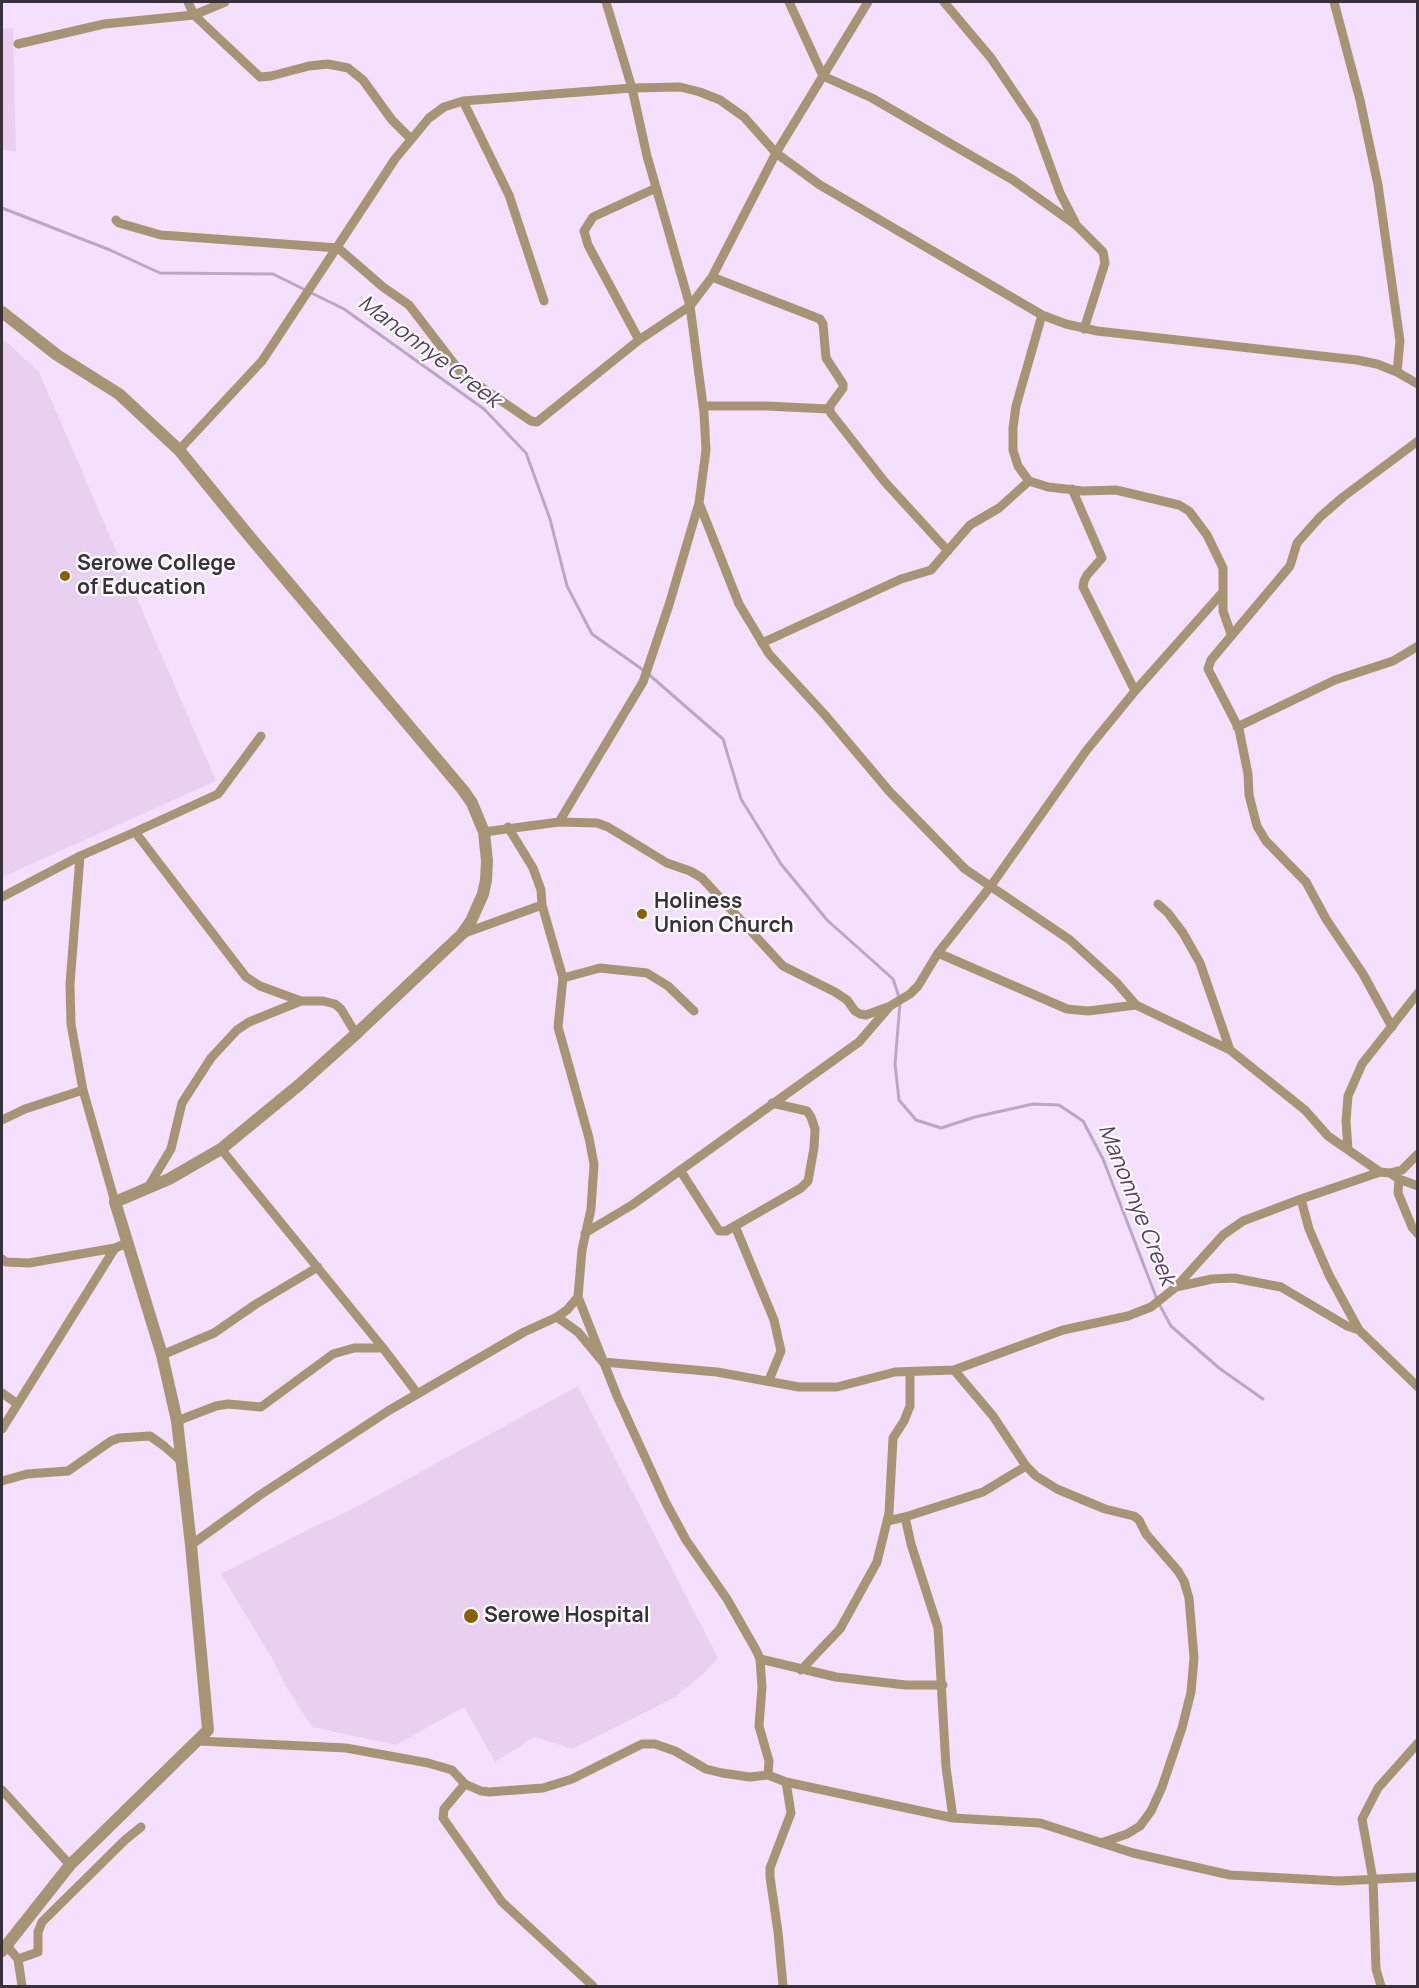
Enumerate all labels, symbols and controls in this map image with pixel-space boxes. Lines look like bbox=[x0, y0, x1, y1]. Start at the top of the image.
water label: Manonnye Creek bbox=[353, 290, 505, 414]
place label: Serowe College of Education bbox=[77, 551, 236, 601]
marker: Serowe College of Education bbox=[58, 569, 72, 583]
place label: Holiness Union Church bbox=[654, 889, 794, 939]
marker: Holiness Union Church bbox=[635, 907, 649, 921]
water label: Manonnye Creek bbox=[1092, 1121, 1180, 1289]
place label: Serowe Hospital bbox=[484, 1603, 650, 1629]
marker: Serowe Hospital bbox=[462, 1607, 480, 1625]

